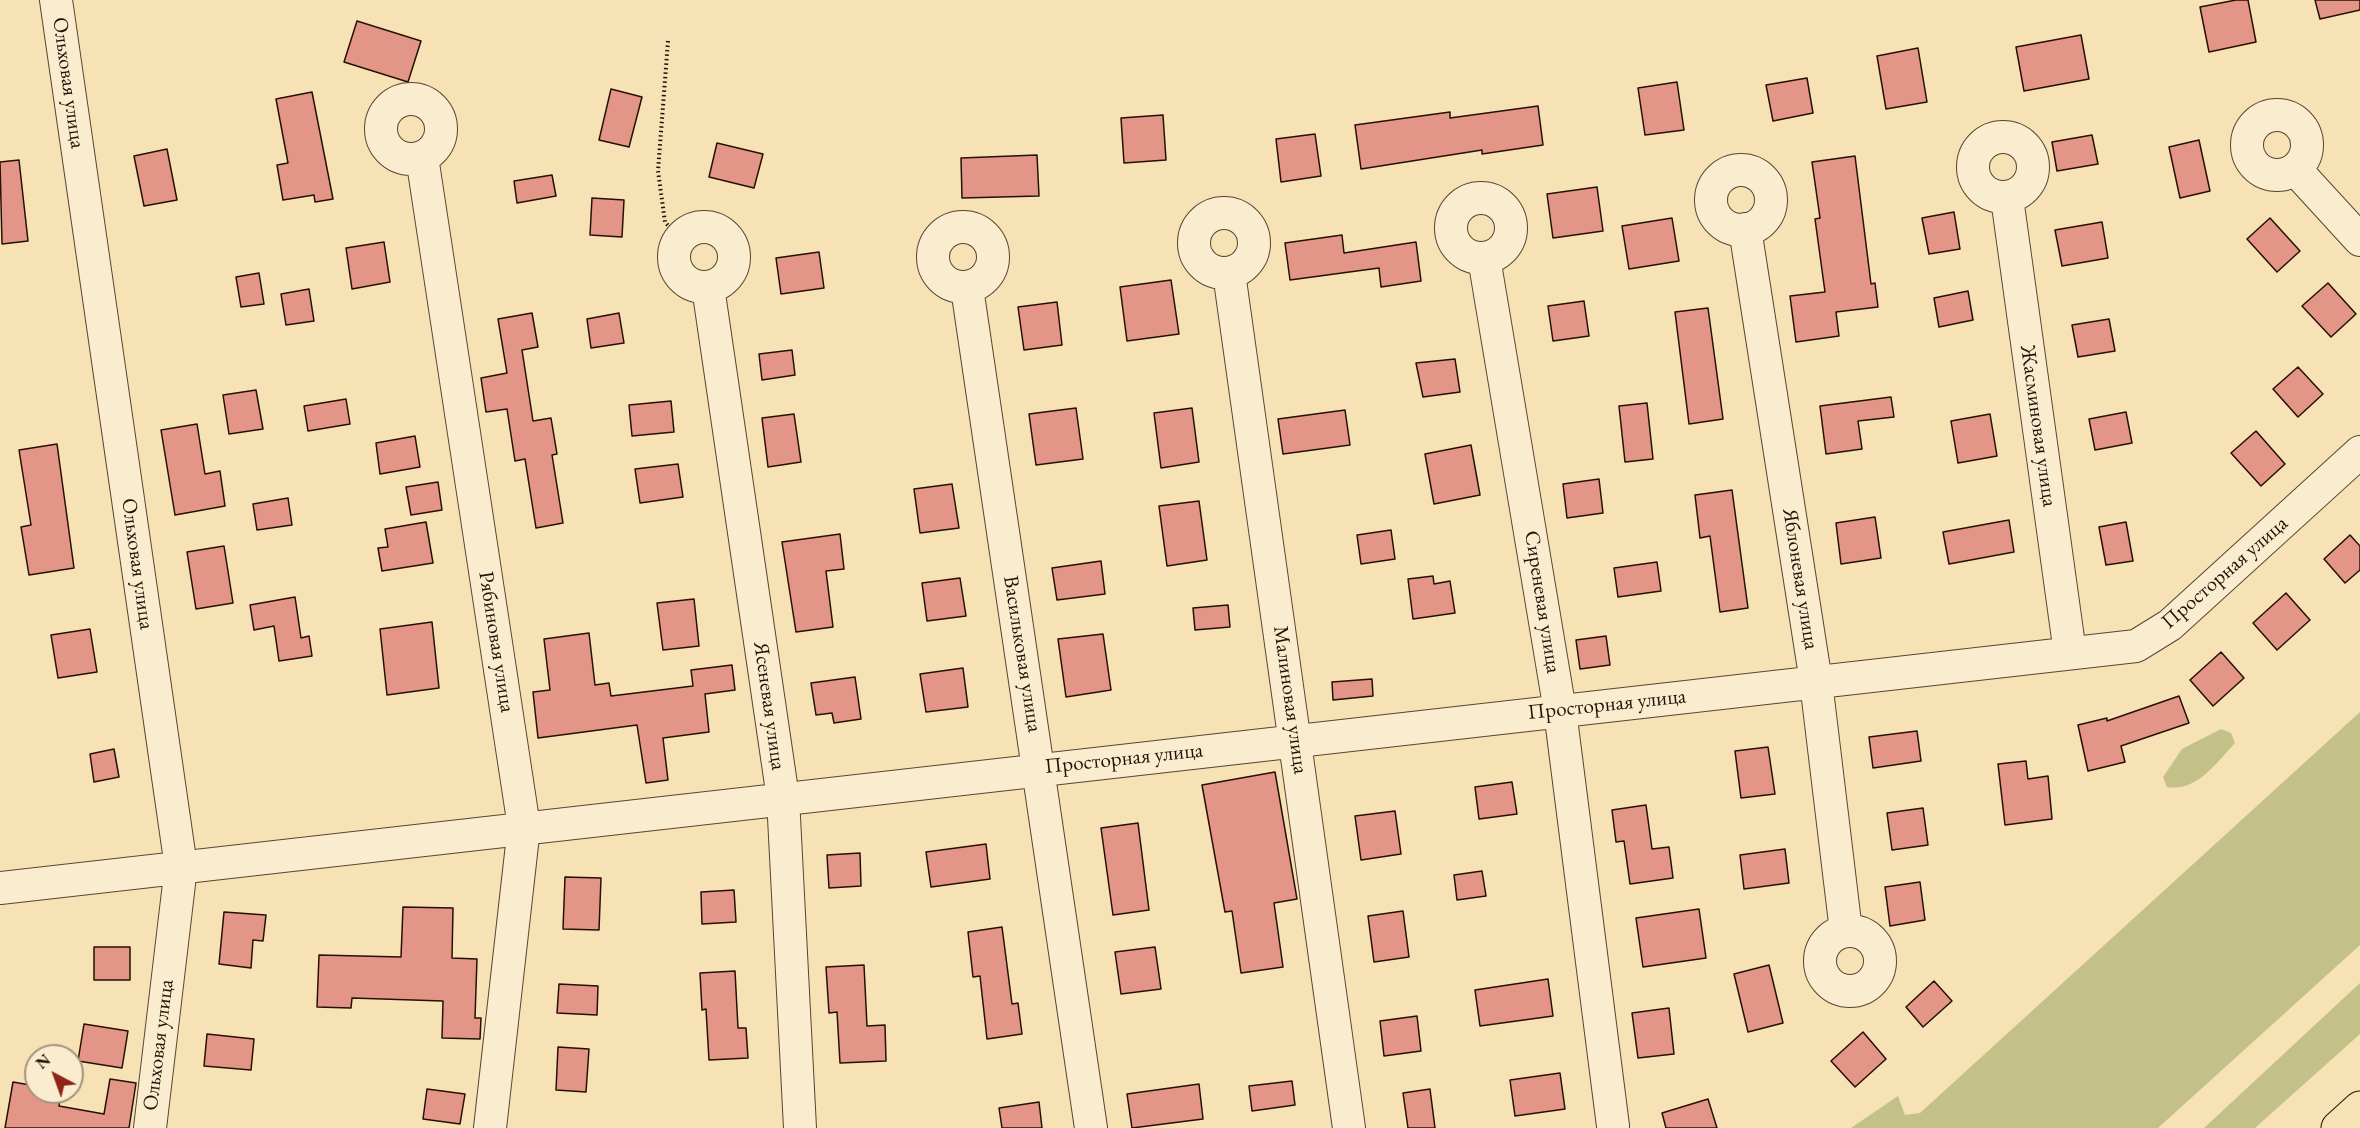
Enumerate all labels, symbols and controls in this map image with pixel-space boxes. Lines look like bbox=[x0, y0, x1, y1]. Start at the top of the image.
street label: Ольховая улица bbox=[46, 16, 90, 150]
street label: Жасминовая улица bbox=[2014, 344, 2062, 508]
street label: Ольховая улица bbox=[115, 497, 159, 631]
street label: Яблоневая улица bbox=[1776, 507, 1824, 651]
street label: Просторная улица bbox=[2157, 511, 2293, 635]
street label: Сиреневая улица bbox=[1518, 529, 1566, 675]
street label: Рябиновая улица bbox=[472, 570, 520, 714]
street label: Васильковая улица bbox=[997, 574, 1047, 734]
street label: Малиновая улица bbox=[1267, 624, 1313, 776]
street label: Ясеневая улица bbox=[748, 640, 790, 772]
street label: Просторная улица bbox=[1527, 684, 1687, 726]
street label: Просторная улица bbox=[1044, 738, 1204, 780]
street label: Ольховая улица bbox=[138, 978, 180, 1112]
north arrow bbox=[24, 1044, 84, 1104]
text: N bbox=[31, 1049, 55, 1074]

